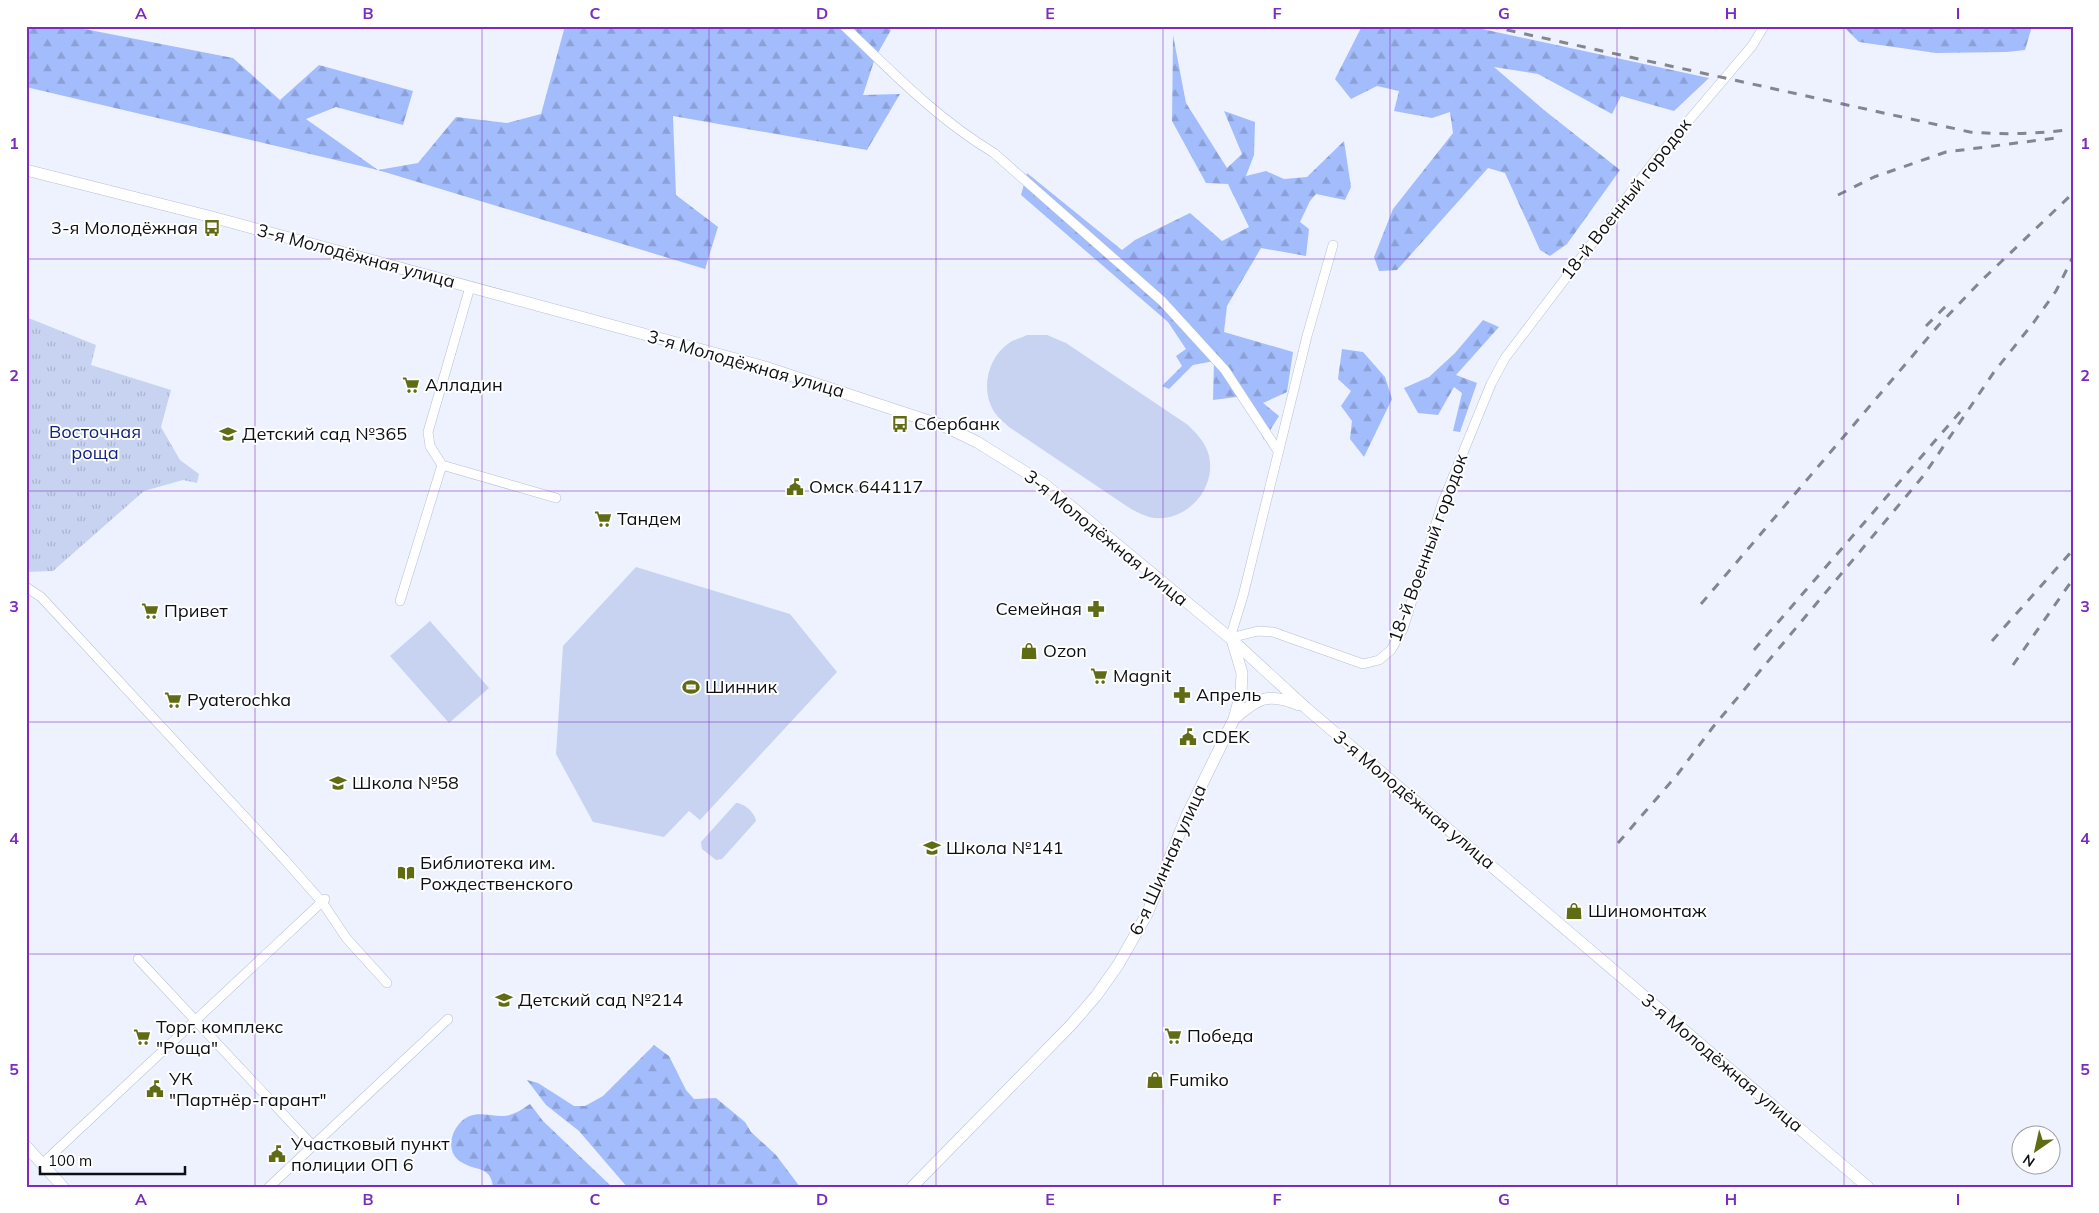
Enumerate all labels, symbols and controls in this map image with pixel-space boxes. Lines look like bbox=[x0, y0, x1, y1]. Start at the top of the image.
text: A bbox=[135, 3, 147, 23]
text: B bbox=[362, 3, 374, 23]
text: C bbox=[590, 3, 601, 23]
text: D bbox=[816, 3, 828, 23]
text: E bbox=[1045, 3, 1055, 23]
text: F bbox=[1272, 3, 1282, 23]
text: G bbox=[1498, 3, 1510, 23]
text: H bbox=[1725, 3, 1737, 23]
text: I bbox=[1956, 3, 1960, 23]
street label: 18-й Военный городок bbox=[1555, 113, 1696, 284]
text: 1 bbox=[9, 133, 19, 153]
text: 1 bbox=[2080, 133, 2090, 153]
place label: 3-я Молодёжная bbox=[51, 216, 198, 239]
bus stop icon: 3-я Молодёжная bbox=[202, 218, 222, 238]
street label: 3-я Молодёжная улица bbox=[255, 218, 458, 293]
street label: 3-я Молодёжная улица bbox=[645, 324, 847, 403]
text: 2 bbox=[9, 365, 19, 385]
text: 2 bbox=[2080, 365, 2090, 385]
place label: Алладин bbox=[425, 373, 503, 396]
supermarket icon: Алладин bbox=[401, 375, 421, 395]
place label: Сбербанк bbox=[914, 412, 1000, 435]
bus stop icon: Сбербанк bbox=[890, 414, 910, 434]
park label: Восточная роща bbox=[49, 420, 141, 464]
place label: Детский сад №365 bbox=[242, 422, 407, 445]
school or university icon: Детский сад №365 bbox=[218, 424, 238, 444]
street label: 18-й Военный городок bbox=[1383, 450, 1472, 645]
street label: 3-я Молодёжная улица bbox=[1020, 464, 1193, 611]
place label: Омск 644117 bbox=[809, 475, 923, 498]
public building icon: Омск 644117 bbox=[785, 477, 805, 497]
place label: Тандем bbox=[617, 507, 681, 530]
supermarket icon: Тандем bbox=[593, 509, 613, 529]
text: 3 bbox=[9, 596, 19, 616]
text: 3 bbox=[2080, 596, 2090, 616]
place label: Семейная bbox=[995, 597, 1082, 620]
place label: Привет bbox=[164, 599, 228, 622]
pharmacy icon: Семейная bbox=[1086, 599, 1106, 619]
supermarket icon: Привет bbox=[140, 601, 160, 621]
place label: Ozon bbox=[1043, 639, 1087, 662]
shop icon: Ozon bbox=[1019, 641, 1039, 661]
place label: Magnit bbox=[1113, 664, 1171, 687]
supermarket icon: Magnit bbox=[1089, 666, 1109, 686]
place label: Шинник bbox=[705, 675, 777, 698]
sports icon: Шинник bbox=[681, 677, 701, 697]
place label: Апрель bbox=[1196, 683, 1261, 706]
pharmacy icon: Апрель bbox=[1172, 685, 1192, 705]
place label: Pyaterochka bbox=[187, 688, 291, 711]
supermarket icon: Pyaterochka bbox=[163, 690, 183, 710]
place label: CDEK bbox=[1202, 725, 1250, 748]
street label: 3-я Молодёжная улица bbox=[1329, 725, 1500, 874]
public building icon: CDEK bbox=[1178, 727, 1198, 747]
place label: Школа №58 bbox=[352, 771, 459, 794]
school or university icon: Школа №58 bbox=[328, 773, 348, 793]
street label: 6-я Шинная улица bbox=[1124, 781, 1211, 939]
text: 4 bbox=[9, 828, 19, 848]
text: 4 bbox=[2080, 828, 2090, 848]
place label: Школа №141 bbox=[946, 836, 1064, 859]
school or university icon: Школа №141 bbox=[922, 838, 942, 858]
place label: Библиотека им. Рождественского bbox=[420, 851, 573, 895]
library icon: Библиотека им. Рождественского bbox=[396, 863, 416, 883]
place label: Шиномонтаж bbox=[1588, 899, 1707, 922]
shop icon: Шиномонтаж bbox=[1564, 901, 1584, 921]
place label: Детский сад №214 bbox=[518, 988, 683, 1011]
street label: 3-я Молодёжная улица bbox=[1637, 988, 1808, 1137]
school or university icon: Детский сад №214 bbox=[494, 990, 514, 1010]
place label: Торг. комплекс "Роща" bbox=[156, 1015, 283, 1059]
place label: Победа bbox=[1187, 1024, 1254, 1047]
supermarket icon: Победа bbox=[1163, 1026, 1183, 1046]
supermarket icon: Торг. комплекс "Роща" bbox=[132, 1027, 152, 1047]
text: 5 bbox=[9, 1059, 19, 1079]
text: 5 bbox=[2080, 1059, 2090, 1079]
place label: УК "Партнёр-гарант" bbox=[168, 1067, 327, 1111]
place label: Fumiko bbox=[1169, 1068, 1229, 1091]
shop icon: Fumiko bbox=[1145, 1070, 1165, 1090]
public building icon: УК "Партнёр-гарант" bbox=[145, 1079, 165, 1099]
north arrow bbox=[2012, 1126, 2062, 1176]
place label: Участковый пункт полиции ОП 6 bbox=[290, 1132, 450, 1176]
scale bar bbox=[40, 1143, 185, 1175]
public building icon: Участковый пункт полиции ОП 6 bbox=[267, 1144, 287, 1164]
text: N bbox=[2019, 1150, 2038, 1171]
text: 100 m bbox=[48, 1151, 92, 1170]
text: A bbox=[135, 1189, 147, 1209]
text: B bbox=[362, 1189, 374, 1209]
text: C bbox=[590, 1189, 601, 1209]
text: D bbox=[816, 1189, 828, 1209]
text: E bbox=[1045, 1189, 1055, 1209]
text: F bbox=[1272, 1189, 1282, 1209]
text: G bbox=[1498, 1189, 1510, 1209]
text: H bbox=[1725, 1189, 1737, 1209]
text: I bbox=[1956, 1189, 1960, 1209]

